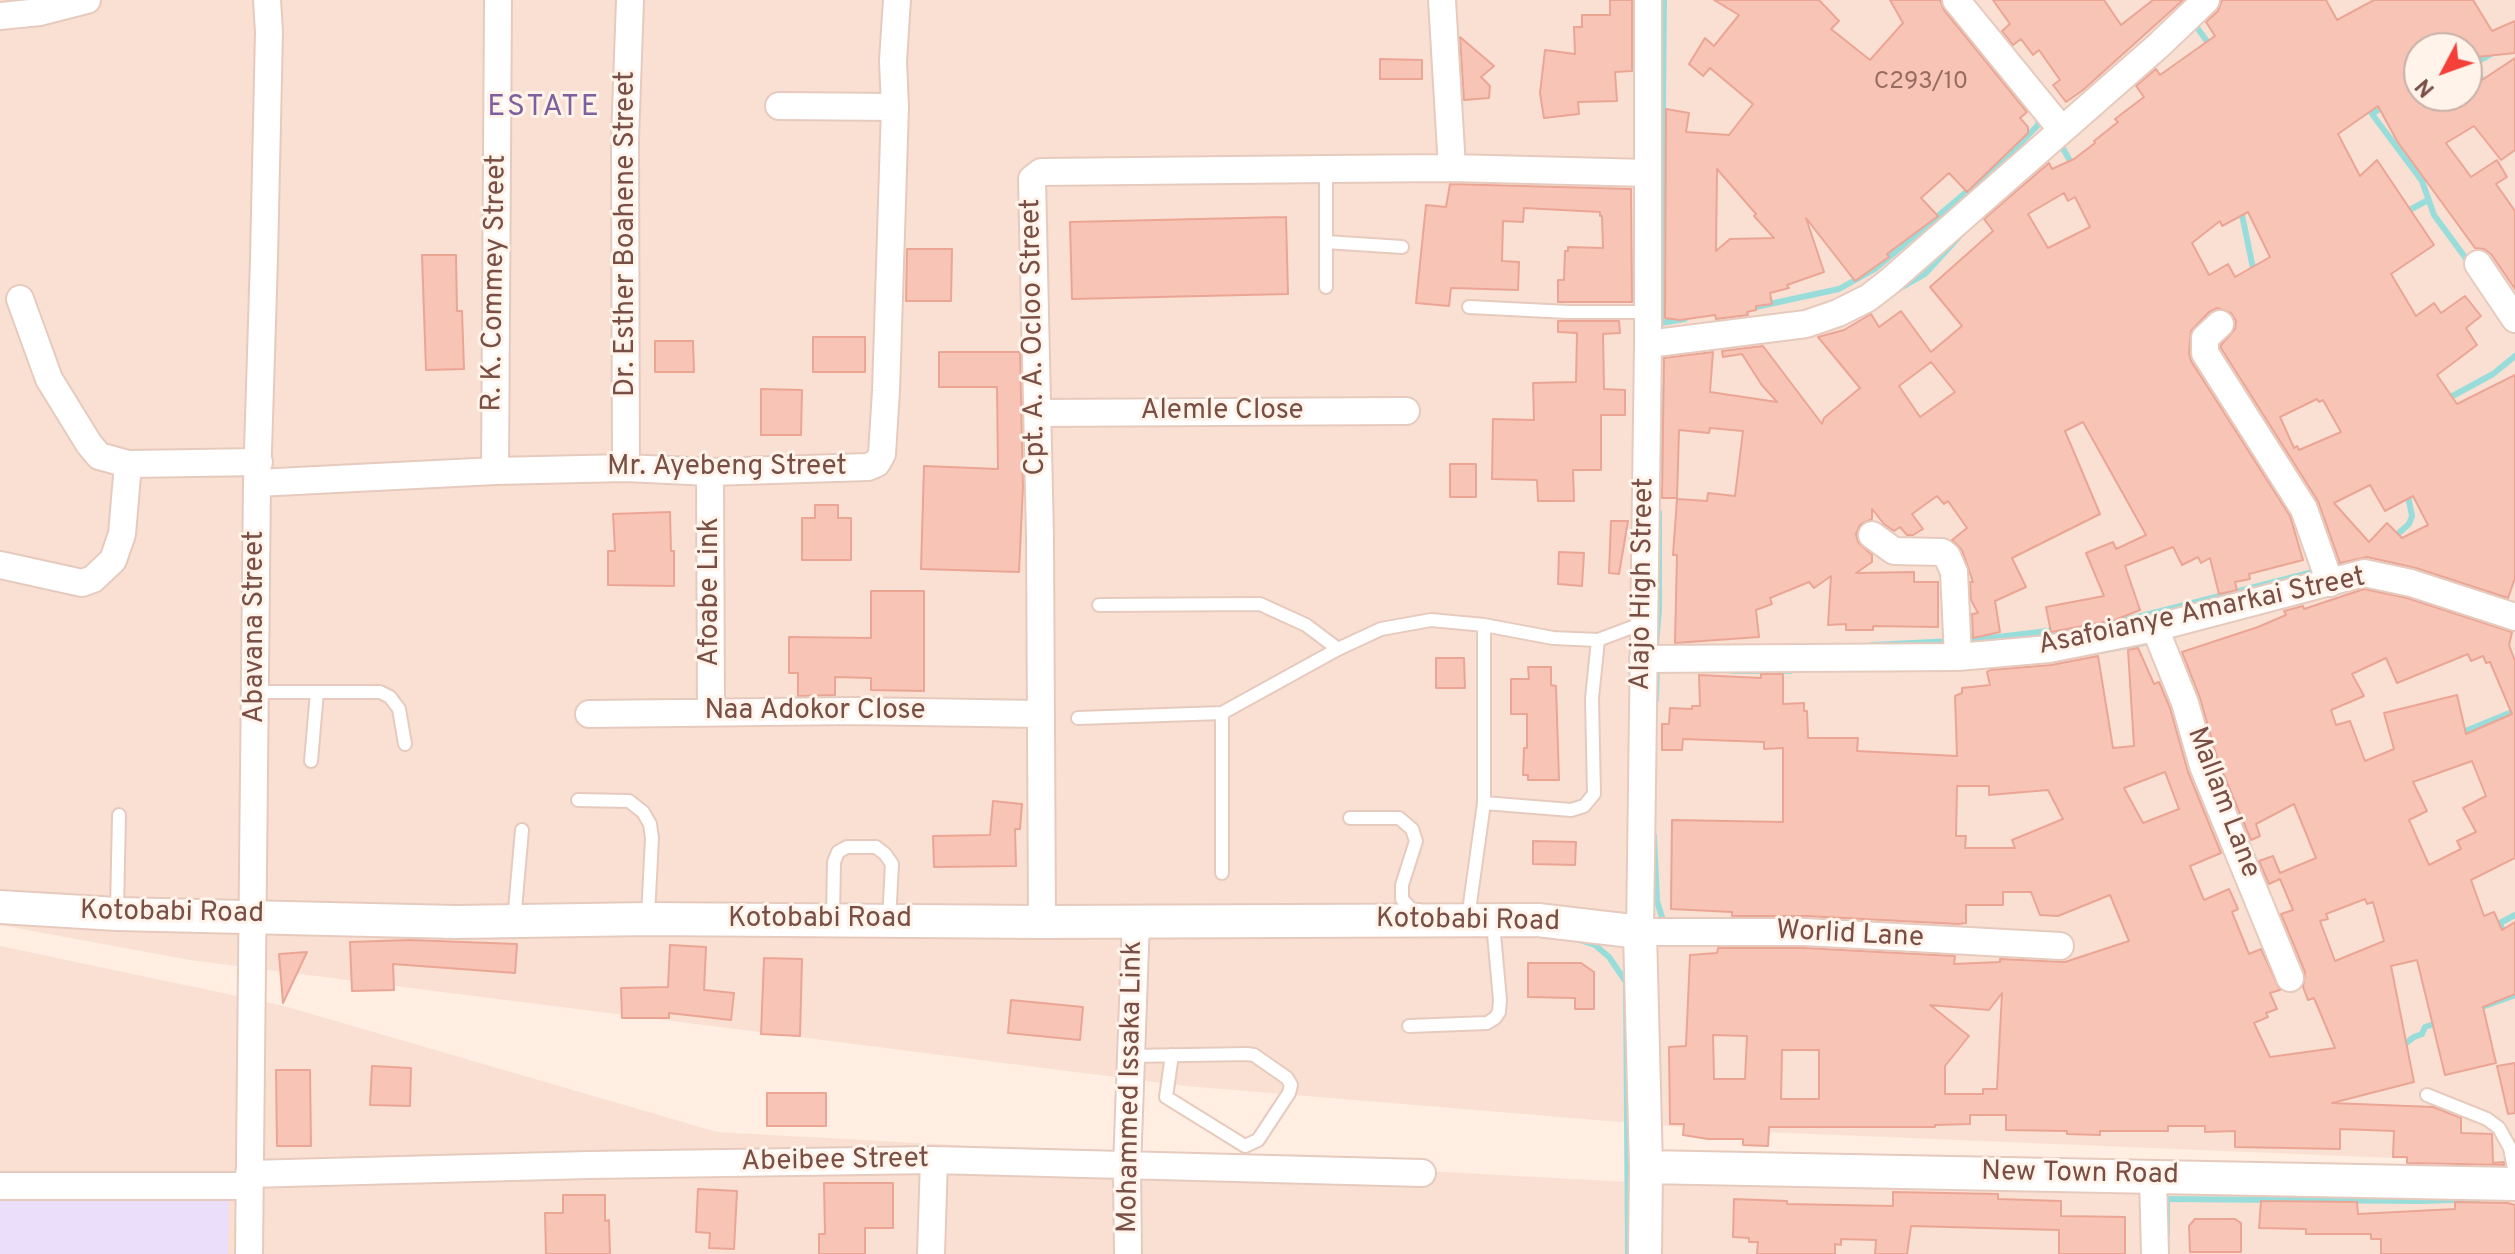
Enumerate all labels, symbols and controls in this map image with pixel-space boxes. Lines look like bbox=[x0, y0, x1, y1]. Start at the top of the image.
north arrow bbox=[2403, 32, 2483, 112]
house number: C293/10 bbox=[1874, 69, 1968, 97]
street label: Dr. Esther Boahene Street bbox=[610, 71, 644, 397]
text: N bbox=[2411, 72, 2441, 102]
district label: ESTATE bbox=[487, 91, 601, 127]
street label: R. K. Commey Street bbox=[477, 154, 515, 412]
street label: Cpt. A. A. Ocloo Street bbox=[1016, 198, 1054, 476]
street label: Alemle Close bbox=[1140, 395, 1304, 429]
street label: Mr. Ayebeng Street bbox=[607, 451, 847, 485]
street label: Alajo High Street bbox=[1625, 477, 1663, 691]
street label: Afoabe Link bbox=[694, 517, 728, 667]
street label: Abavana Street bbox=[239, 531, 273, 723]
street label: Asafoianye Amarkai Street bbox=[2035, 562, 2369, 664]
street label: Naa Adokor Close bbox=[705, 695, 925, 729]
street label: Mallam Lane bbox=[2178, 723, 2266, 883]
street label: Kotobabi Road bbox=[80, 896, 264, 932]
street label: Kotobabi Road bbox=[728, 903, 912, 937]
street label: Kotobabi Road bbox=[1376, 904, 1560, 940]
street label: Worlid Lane bbox=[1775, 915, 1925, 957]
street label: Mohammed Issaka Link bbox=[1113, 941, 1151, 1233]
street label: Abeibee Street bbox=[741, 1144, 929, 1180]
street label: New Town Road bbox=[1981, 1156, 2179, 1194]

